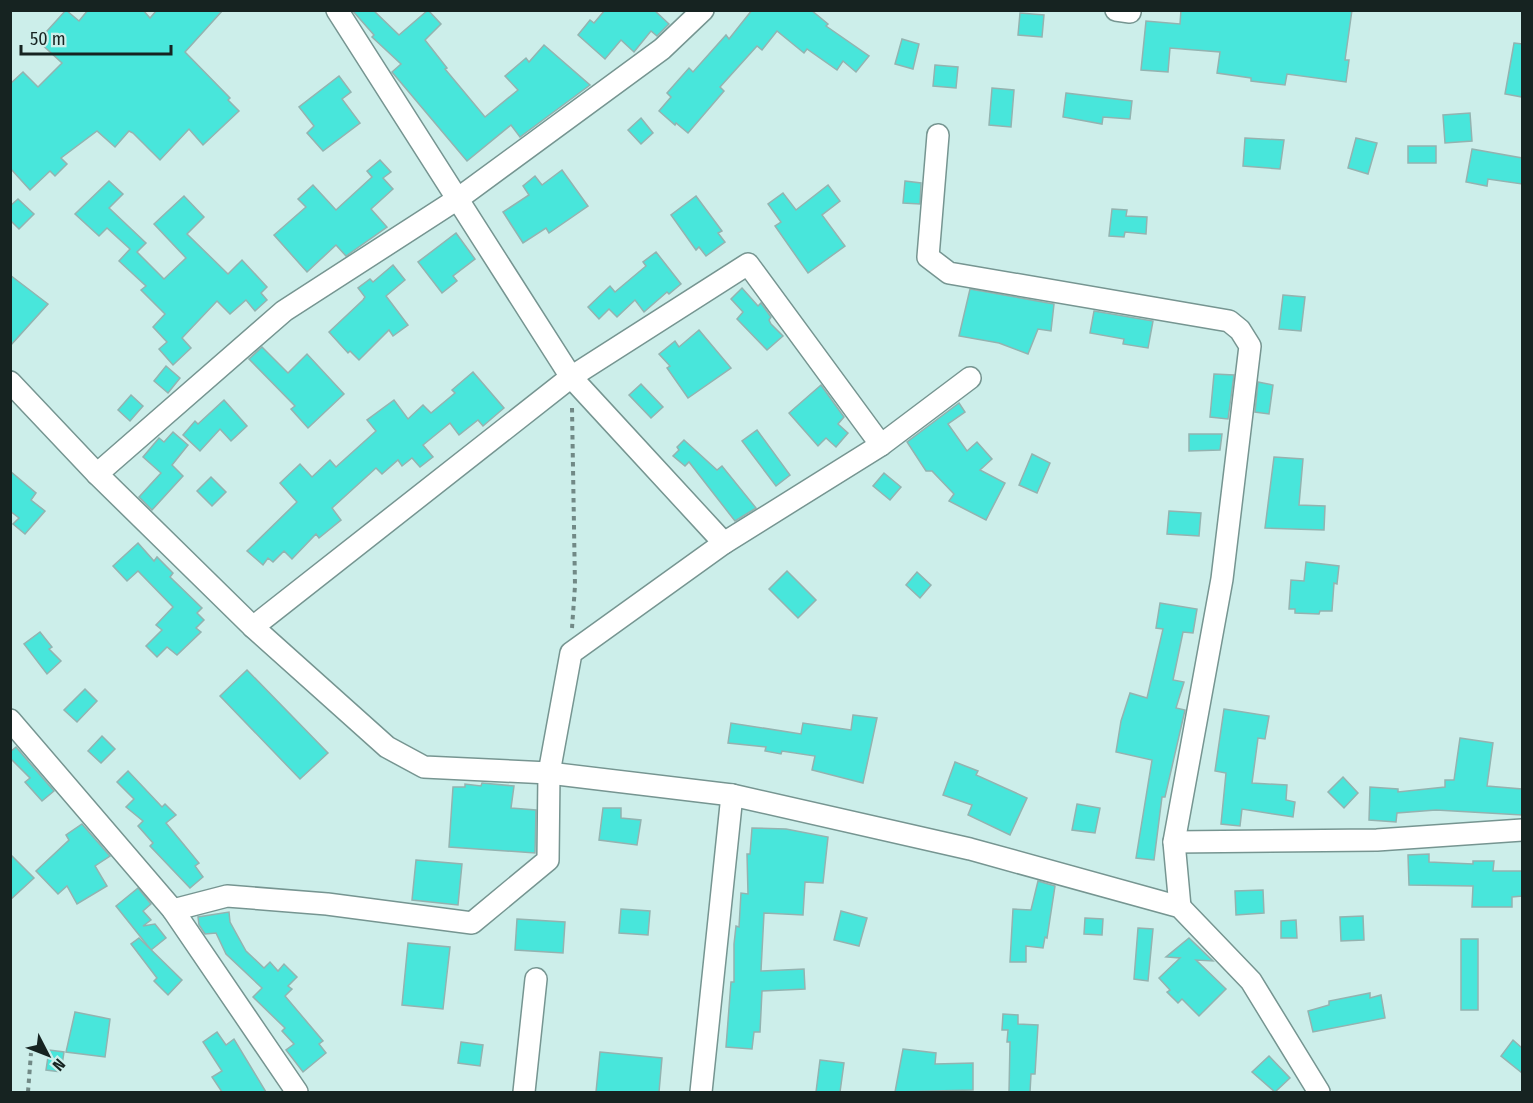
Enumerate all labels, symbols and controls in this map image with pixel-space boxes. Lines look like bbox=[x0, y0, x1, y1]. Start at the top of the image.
scale bar bbox=[21, 18, 171, 56]
text: 50 m bbox=[30, 28, 66, 50]
north arrow bbox=[18, 1025, 78, 1085]
text: N bbox=[49, 1055, 69, 1075]

